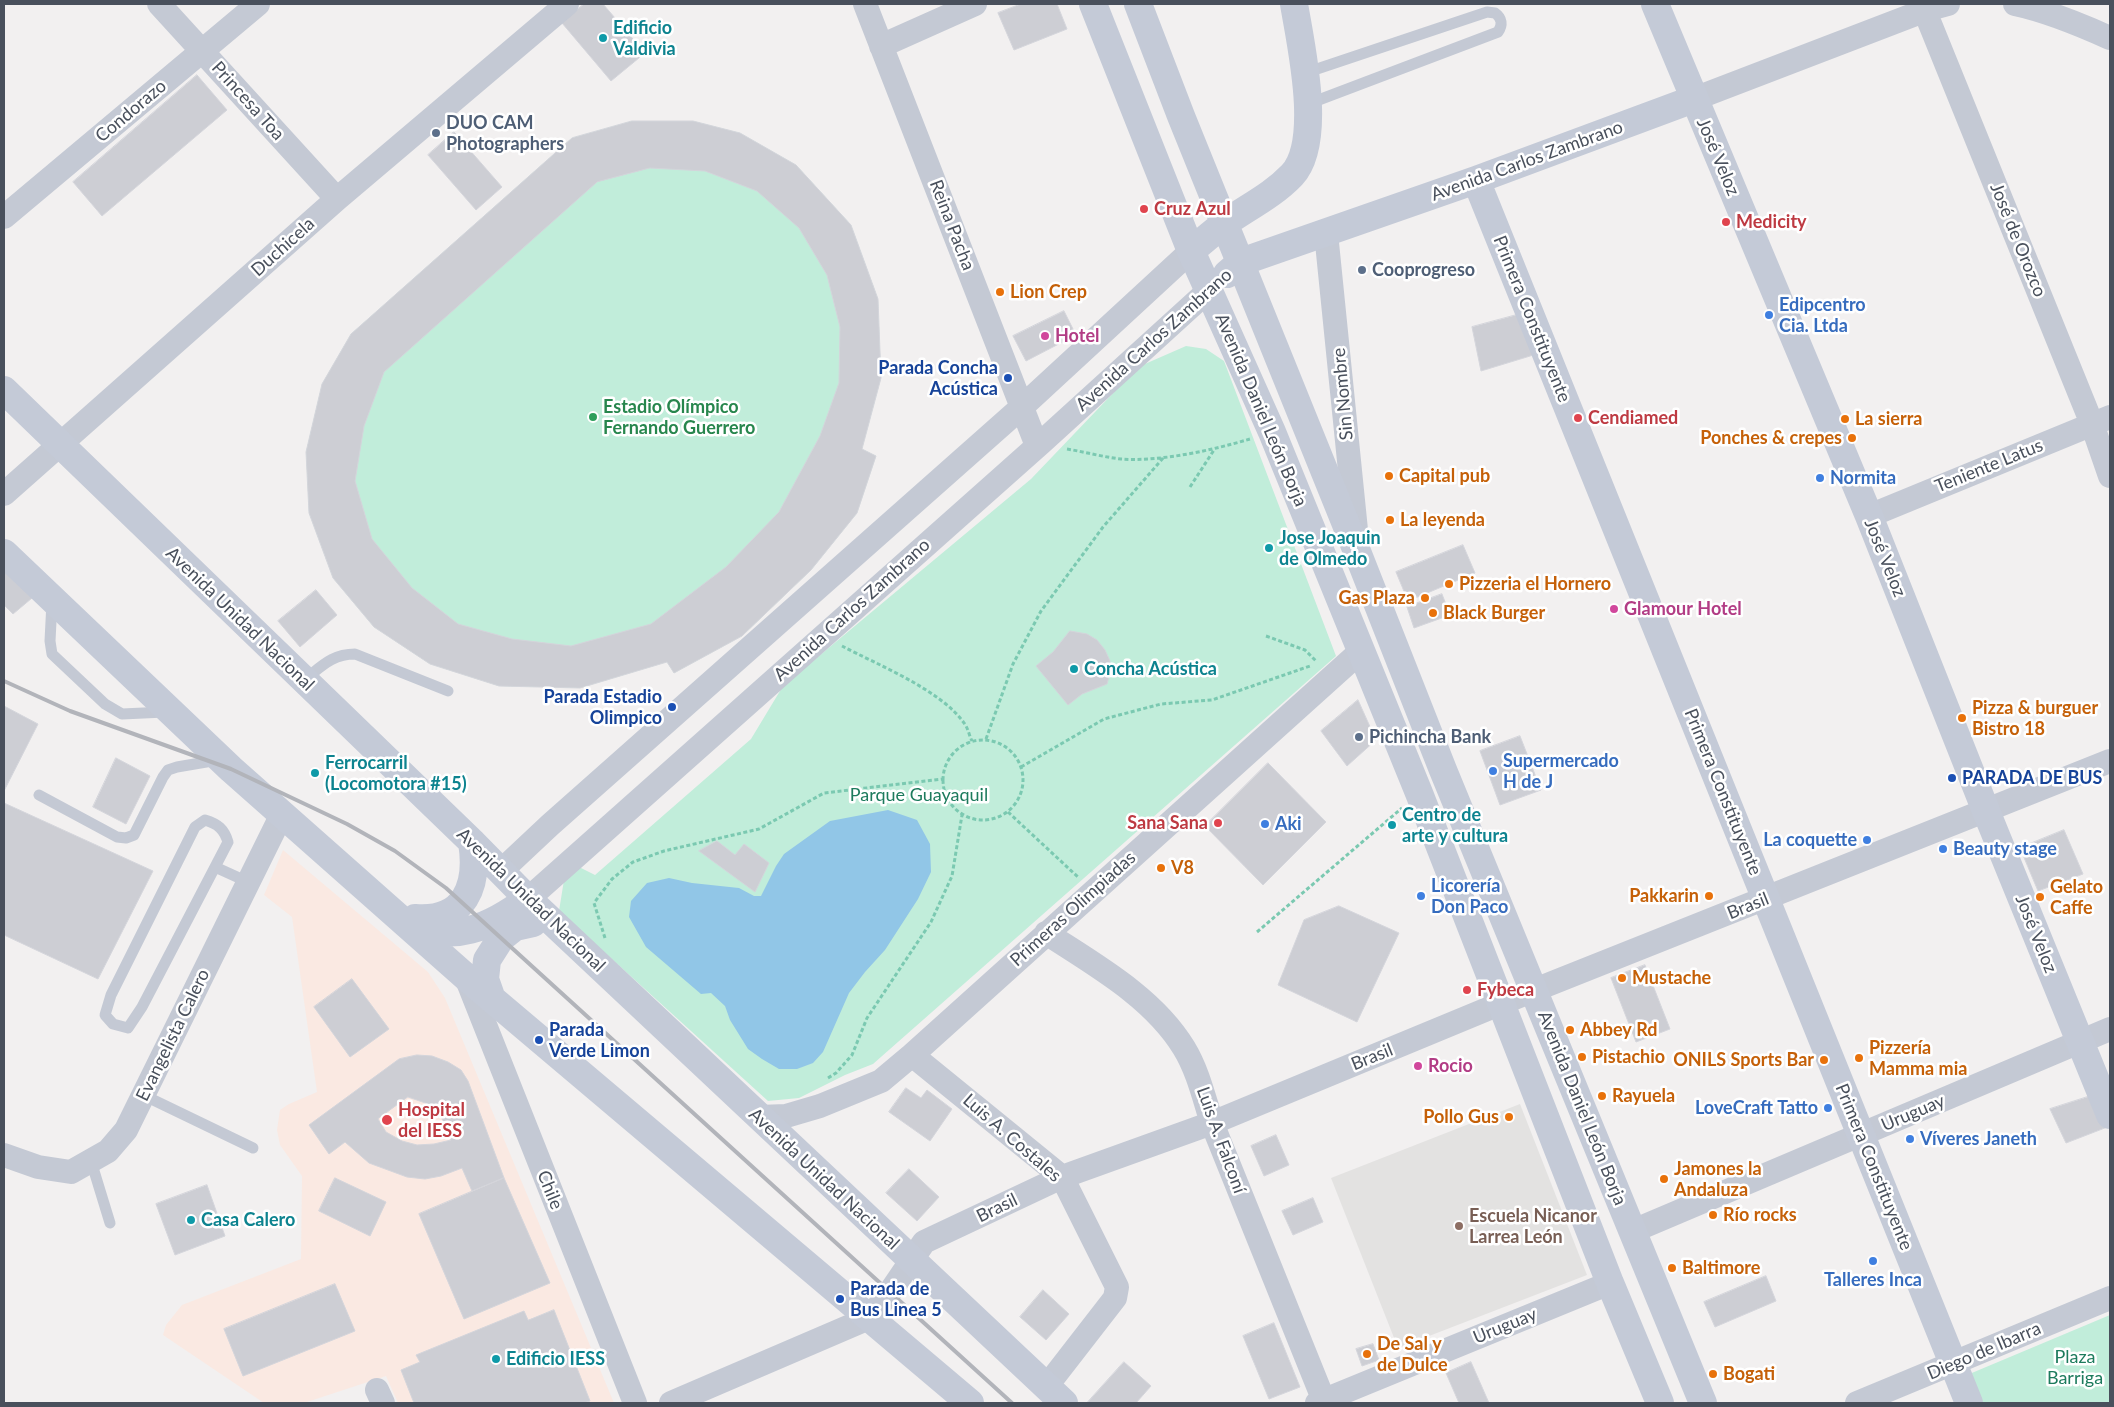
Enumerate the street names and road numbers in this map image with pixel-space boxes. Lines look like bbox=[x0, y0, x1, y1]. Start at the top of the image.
street label: Princesa Toa bbox=[207, 57, 289, 145]
street label: Condorazo bbox=[91, 75, 171, 147]
street label: José Veloz bbox=[1692, 115, 1744, 199]
street label: Avenida Carlos Zambrano bbox=[1428, 116, 1626, 206]
street label: Reina Pacha bbox=[925, 177, 979, 273]
street label: José de Orozco bbox=[1985, 180, 2051, 300]
street label: Duchicela bbox=[247, 213, 319, 281]
street label: Primera Constituyente bbox=[1489, 233, 1575, 405]
street label: Avenida Carlos Zambrano bbox=[1071, 264, 1237, 416]
street label: Avenida Daniel León Borja bbox=[1211, 310, 1311, 510]
street label: Sin Nombre bbox=[1328, 347, 1358, 441]
street label: Teniente Latus bbox=[1932, 435, 2046, 497]
street label: José Veloz bbox=[1860, 516, 1910, 600]
street label: Avenida Carlos Zambrano bbox=[769, 534, 935, 686]
street label: Avenida Unidad Nacional bbox=[161, 543, 319, 695]
street label: Primera Constituyente bbox=[1680, 706, 1766, 878]
street label: Avenida Unidad Nacional bbox=[452, 824, 610, 976]
street label: Primeras Olimpiadas bbox=[1006, 847, 1140, 971]
street label: Brasil bbox=[1724, 888, 1772, 924]
street label: José Veloz bbox=[2011, 892, 2061, 976]
street label: Evangelista Calero bbox=[132, 965, 214, 1105]
street label: Avenida Daniel León Borja bbox=[1533, 1008, 1631, 1208]
street label: Brasil bbox=[1348, 1039, 1396, 1075]
street label: Primera Constituyente bbox=[1831, 1081, 1917, 1253]
street label: Luis A. Falconí bbox=[1192, 1084, 1250, 1196]
street label: Luis A. Costales bbox=[958, 1089, 1066, 1187]
street label: Uruguay bbox=[1878, 1090, 1948, 1136]
street label: Avenida Unidad Nacional bbox=[744, 1104, 904, 1254]
street label: Chile bbox=[532, 1167, 568, 1213]
street label: Brasil bbox=[973, 1189, 1021, 1227]
street label: Uruguay bbox=[1470, 1303, 1540, 1349]
street label: Diego de Ibarra bbox=[1924, 1317, 2044, 1385]

